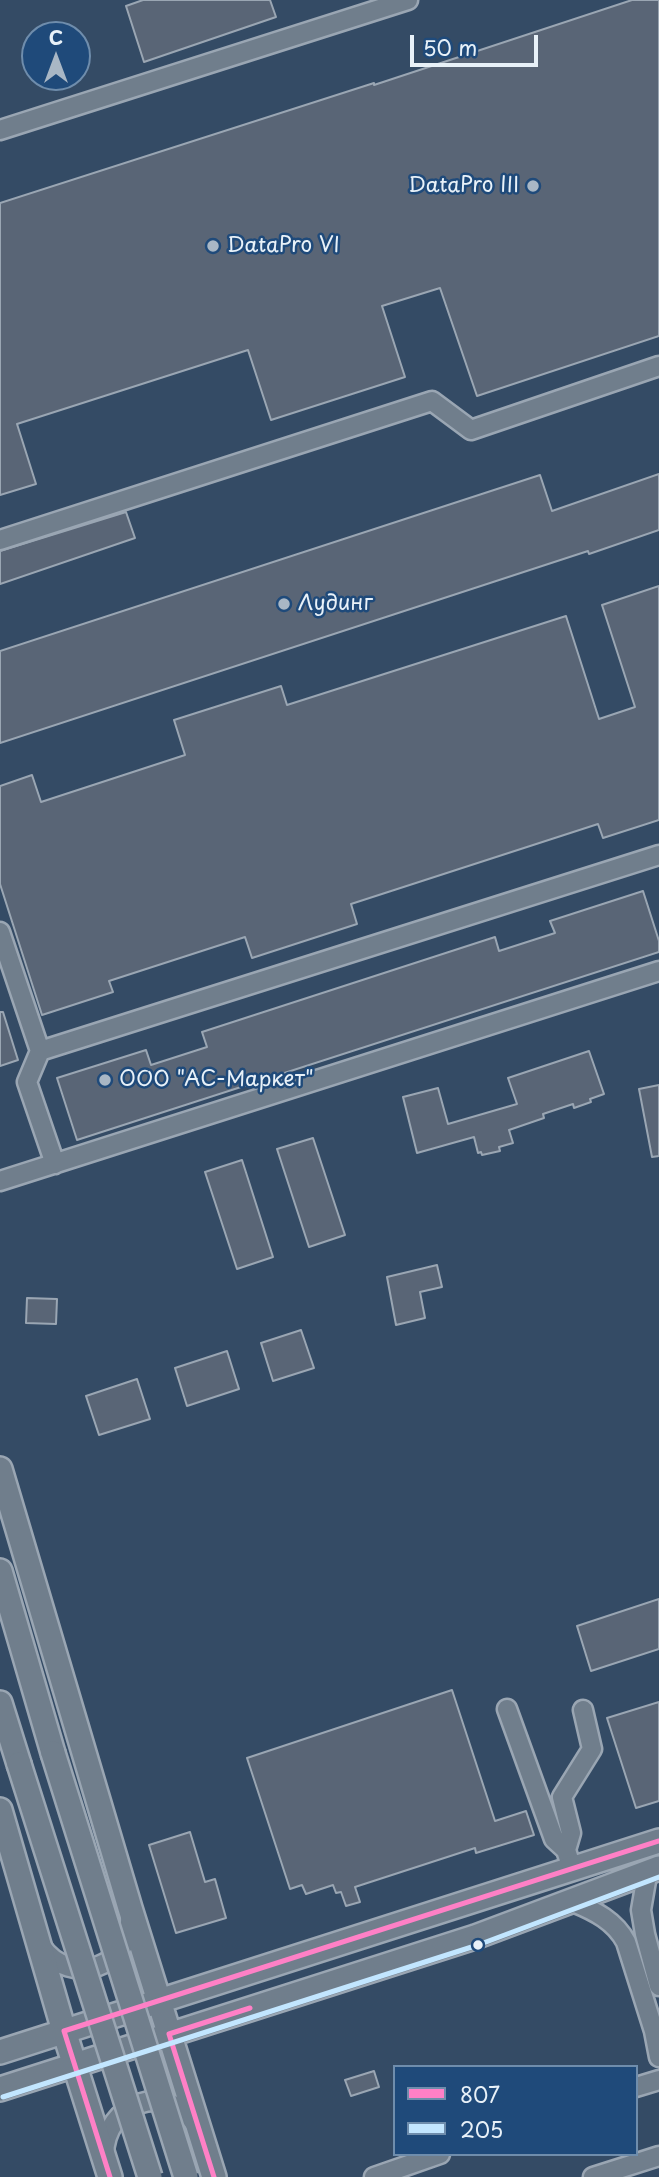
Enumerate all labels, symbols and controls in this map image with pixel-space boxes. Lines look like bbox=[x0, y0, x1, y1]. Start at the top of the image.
north arrow bbox=[21, 21, 91, 91]
scale bar bbox=[414, 21, 542, 65]
text: С bbox=[49, 23, 63, 51]
text: 50 m bbox=[423, 31, 477, 63]
place label: DataPro III bbox=[408, 173, 519, 199]
marker: DataPro III bbox=[525, 178, 541, 194]
place label: DataPro VI bbox=[227, 233, 340, 259]
marker: DataPro VI bbox=[205, 238, 221, 254]
place label: Лудинг bbox=[298, 591, 373, 617]
marker: Лудинг bbox=[276, 596, 292, 612]
place label: ООО "АС-Маркет" bbox=[119, 1067, 314, 1093]
marker: ООО "АС-Маркет" bbox=[97, 1072, 113, 1088]
unlabelled marker bbox=[471, 1938, 485, 1952]
legend bbox=[393, 2065, 638, 2156]
text: 807 bbox=[460, 2078, 500, 2110]
text: 205 bbox=[460, 2113, 503, 2145]

